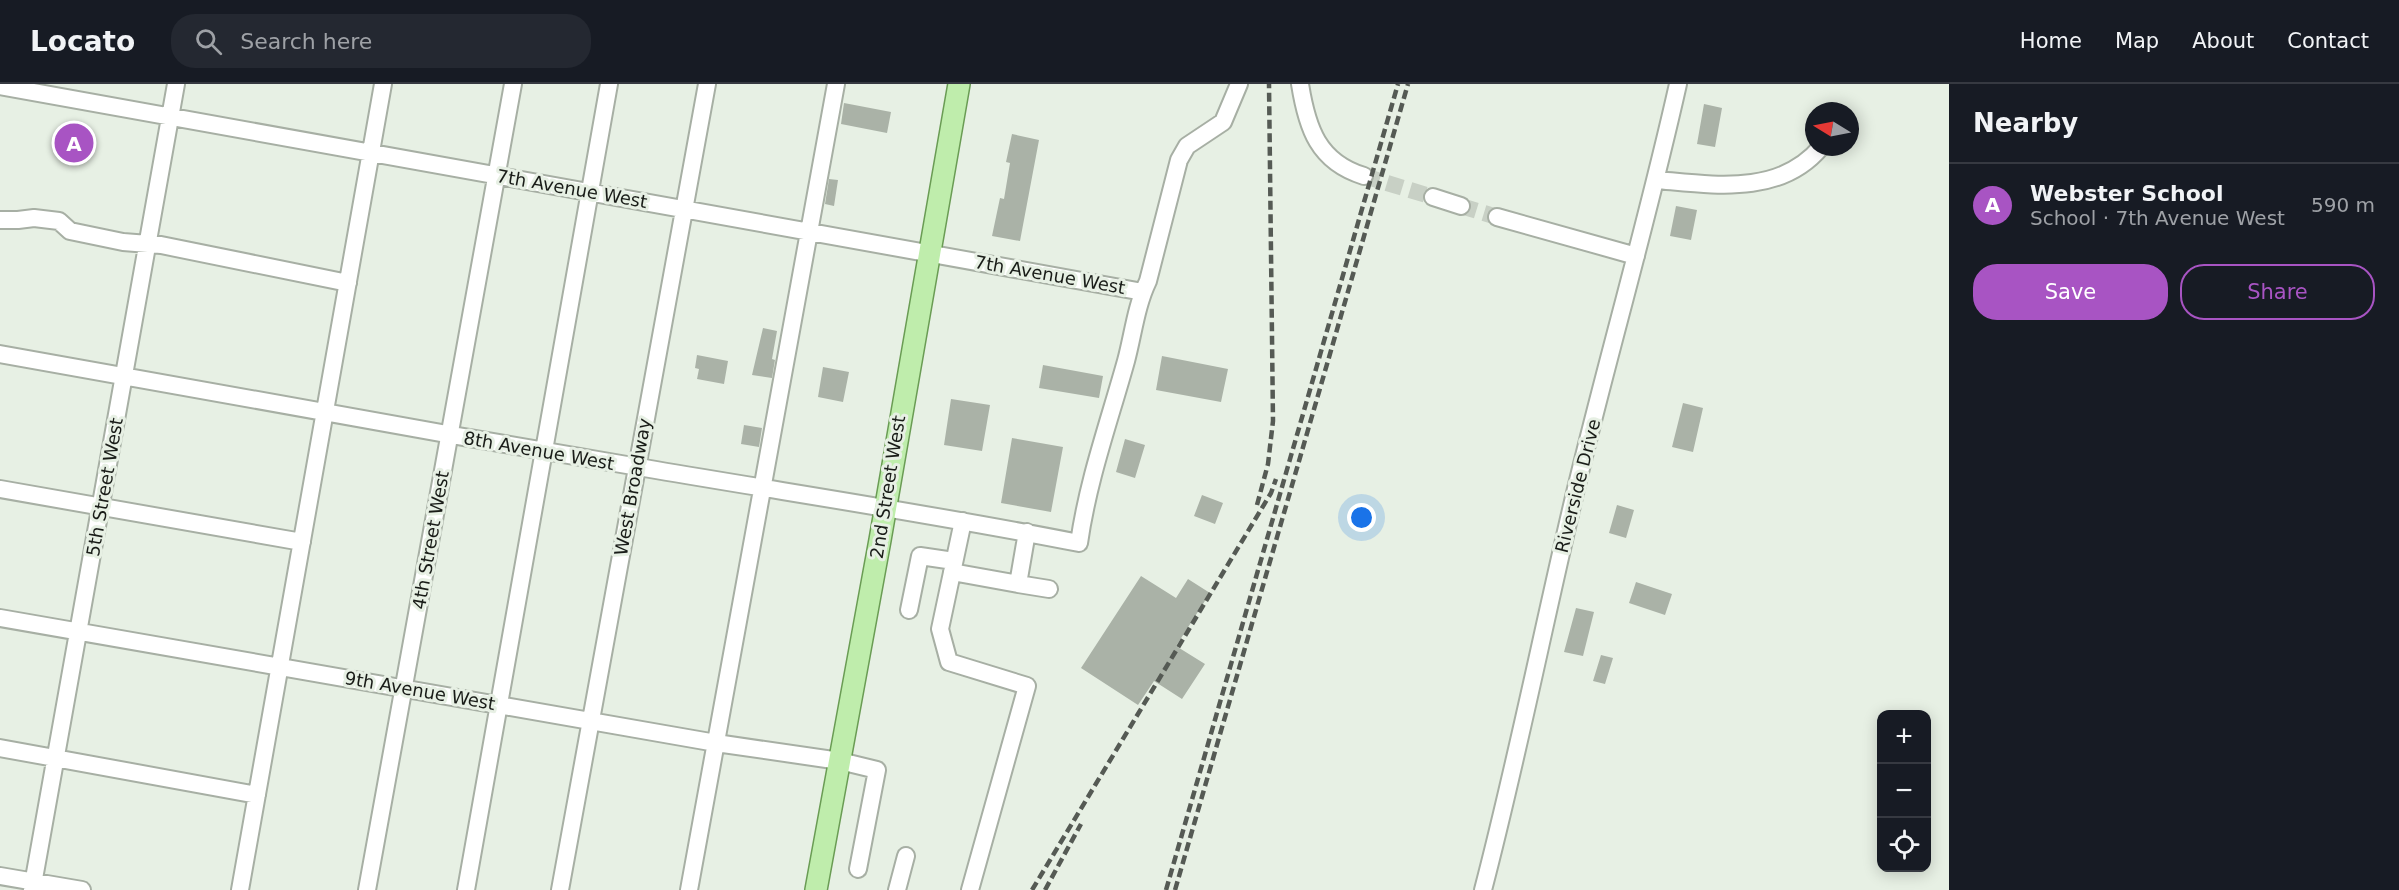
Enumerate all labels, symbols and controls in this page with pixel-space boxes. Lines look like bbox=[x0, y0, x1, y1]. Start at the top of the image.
search box bbox=[171, 14, 591, 68]
text: Locato bbox=[30, 25, 135, 58]
icon: search bbox=[192, 25, 225, 58]
text: Search here bbox=[240, 29, 372, 54]
text: Home bbox=[2020, 29, 2082, 53]
text: Map bbox=[2115, 29, 2159, 53]
text: About bbox=[2192, 29, 2254, 53]
text: Contact bbox=[2287, 29, 2369, 53]
north arrow bbox=[1805, 102, 1859, 156]
text: Nearby bbox=[1973, 108, 2078, 138]
pin: A bbox=[54, 120, 94, 166]
street label: 7th Avenue West bbox=[495, 165, 649, 212]
text: Webster School bbox=[2030, 181, 2224, 206]
text: A bbox=[1985, 193, 2000, 217]
text: 590 m bbox=[2311, 193, 2375, 217]
text: School · 7th Avenue West bbox=[2030, 206, 2285, 230]
street label: 7th Avenue West bbox=[973, 251, 1127, 298]
button: Save bbox=[1973, 264, 2168, 320]
button: Share bbox=[2180, 264, 2375, 320]
street label: 2nd Street West bbox=[866, 414, 909, 560]
street label: 5th Street West bbox=[82, 416, 127, 558]
street label: West Broadway bbox=[610, 416, 655, 557]
street label: Riverside Drive bbox=[1551, 417, 1604, 555]
street label: 8th Avenue West bbox=[462, 427, 616, 474]
street label: 4th Street West bbox=[408, 469, 453, 611]
your location bbox=[1347, 503, 1376, 532]
street label: 9th Avenue West bbox=[343, 667, 497, 714]
map controls bbox=[1877, 710, 1931, 872]
button: + bbox=[1877, 710, 1931, 764]
button: − bbox=[1877, 764, 1931, 818]
button: locate bbox=[1877, 818, 1931, 872]

